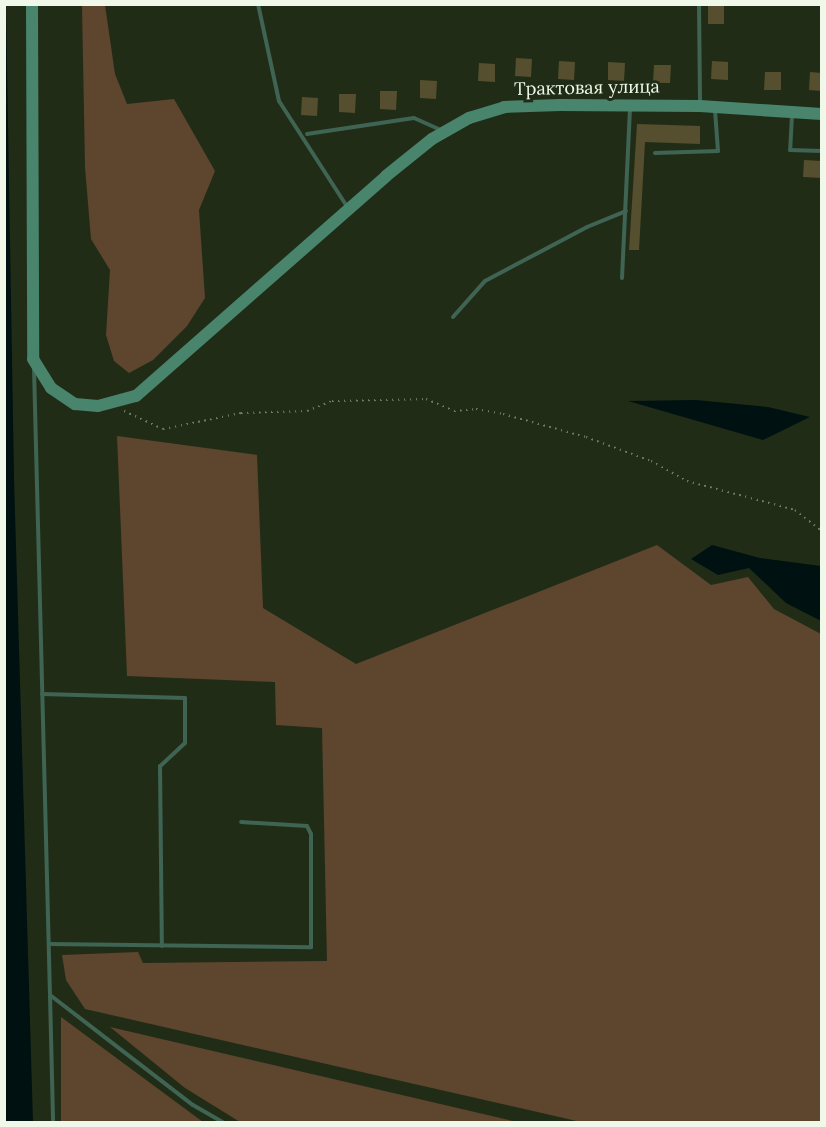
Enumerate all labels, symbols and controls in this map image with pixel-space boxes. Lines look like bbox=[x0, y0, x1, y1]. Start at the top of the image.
street label: Трактовая улица bbox=[514, 76, 660, 100]

